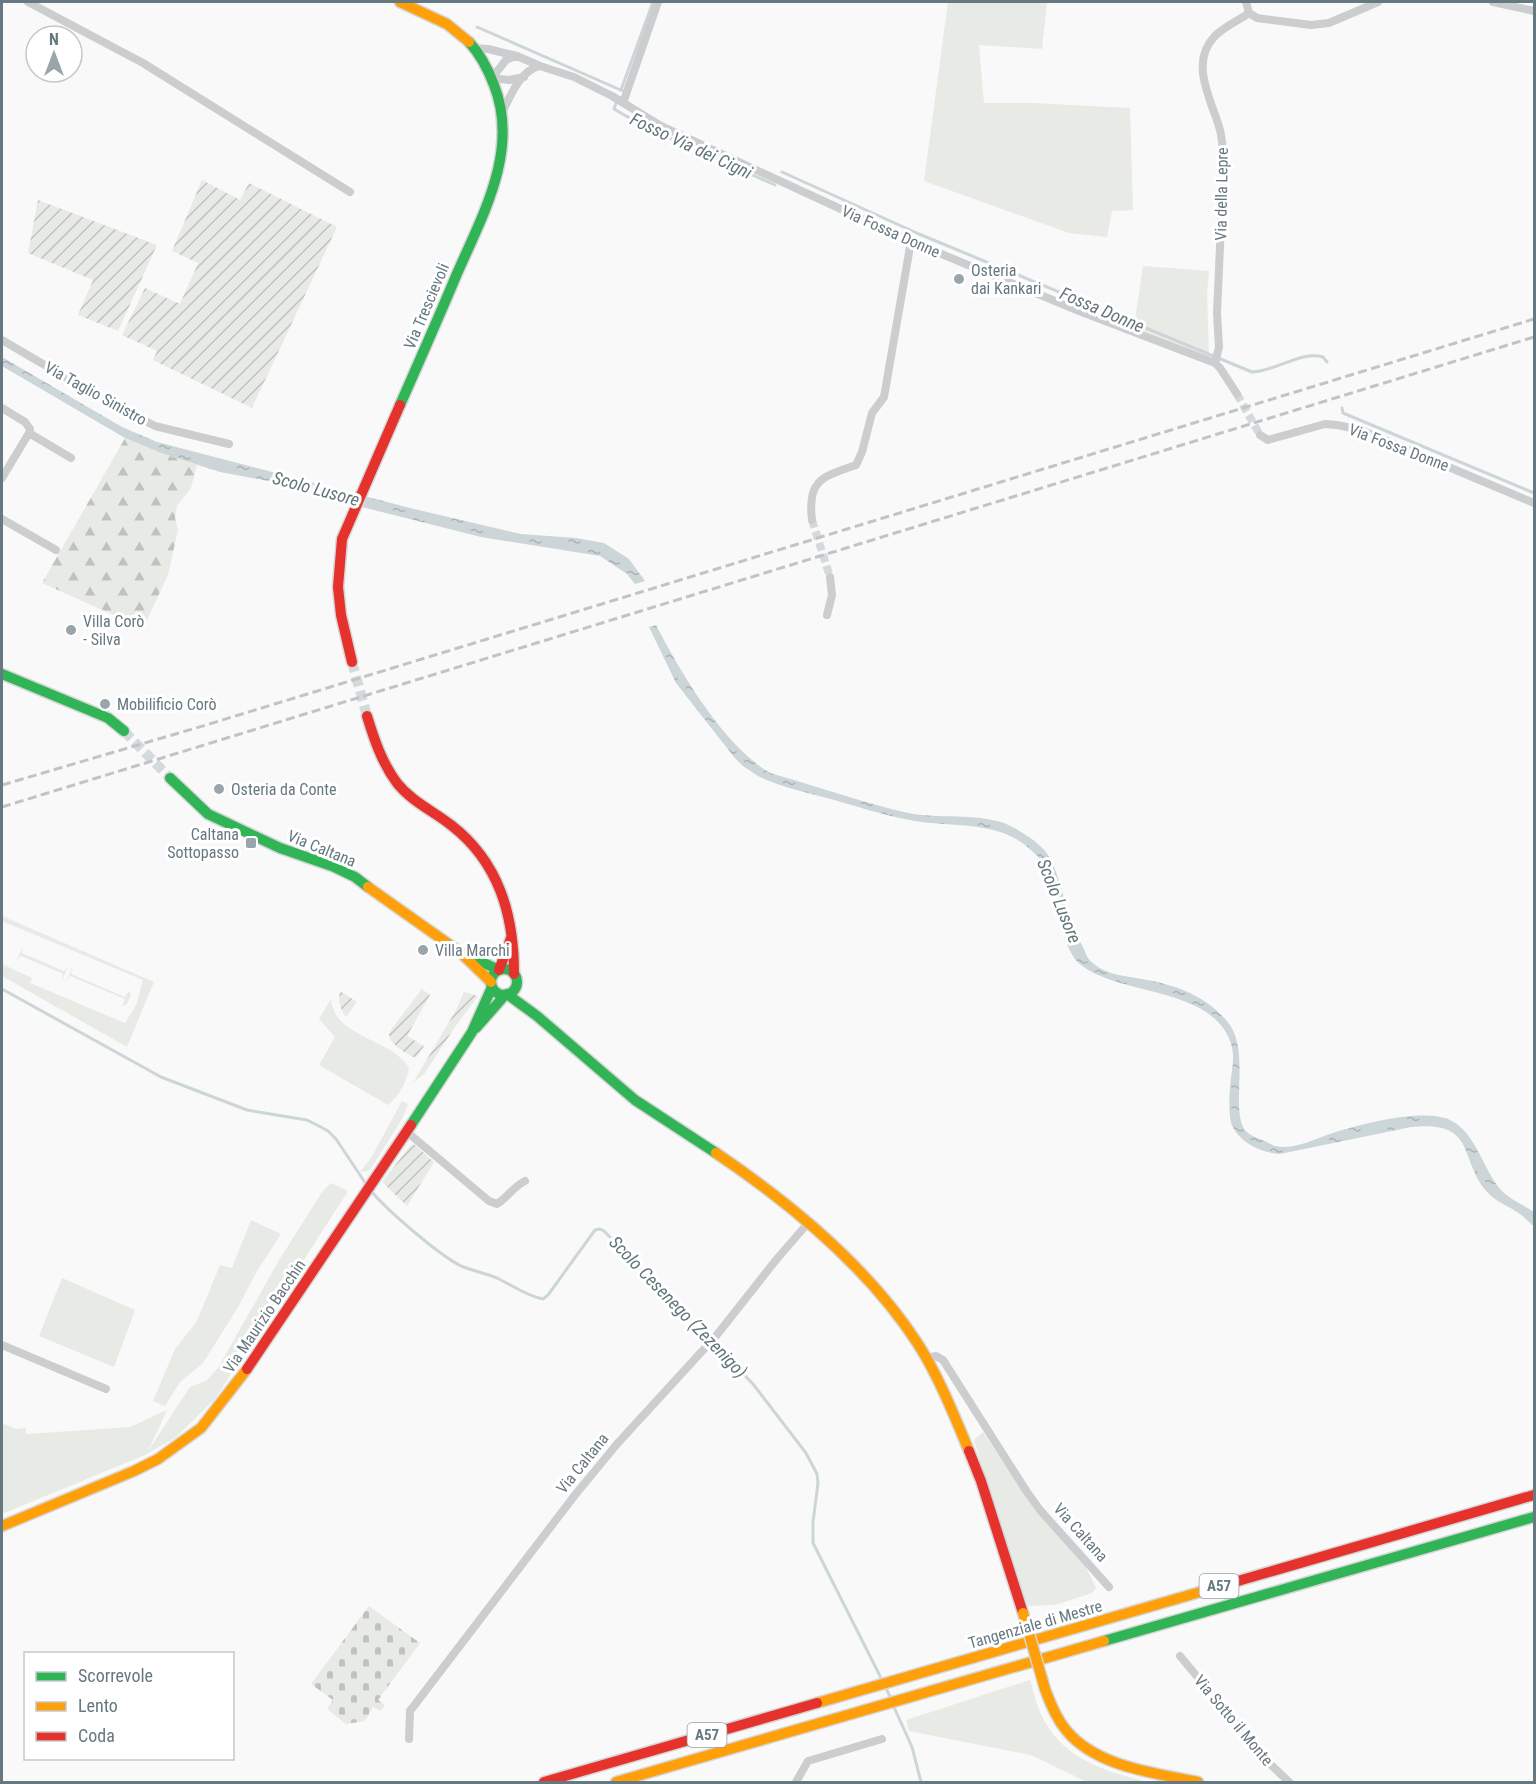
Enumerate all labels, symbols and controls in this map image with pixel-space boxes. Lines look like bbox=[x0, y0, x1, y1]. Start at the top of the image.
north arrow bbox=[24, 24, 84, 84]
text: N bbox=[49, 30, 59, 49]
water label: Fosso Via dei Cigni bbox=[627, 108, 756, 183]
street label: Via della Lepre bbox=[1211, 147, 1232, 241]
street label: Via Fossa Donne bbox=[839, 201, 943, 262]
street label: Via Trescievoli bbox=[400, 260, 453, 352]
place label: Osteria dai Kankari bbox=[971, 261, 1042, 298]
marker: Osteria dai Kankari bbox=[952, 272, 966, 286]
water label: Fossa Donne bbox=[1057, 282, 1147, 337]
street label: Via Taglio Sinistro bbox=[41, 358, 150, 429]
street label: Via Fossa Donne bbox=[1346, 420, 1452, 475]
water label: Scolo Lusore bbox=[270, 467, 362, 510]
place label: Villa Corò - Silva bbox=[83, 612, 144, 649]
marker: Villa Corò - Silva bbox=[64, 623, 78, 637]
place label: Mobilificio Corò bbox=[117, 695, 216, 714]
marker: Mobilificio Corò bbox=[98, 697, 112, 711]
place label: Osteria da Conte bbox=[231, 780, 336, 799]
marker: Osteria da Conte bbox=[212, 782, 226, 796]
place label: Caltana Sottopasso bbox=[167, 825, 239, 862]
street label: Via Caltana bbox=[285, 826, 359, 871]
marker: Caltana Sottopasso bbox=[244, 836, 258, 850]
water label: Scolo Lusore bbox=[1033, 856, 1086, 946]
place label: Villa Marchi bbox=[435, 941, 510, 960]
marker: Villa Marchi bbox=[416, 943, 430, 957]
water label: Scolo Cesenego (Zezenigo) bbox=[605, 1231, 751, 1383]
street label: Via Maurizio Bacchin bbox=[219, 1256, 309, 1377]
street label: Via Caltana bbox=[552, 1429, 612, 1497]
street label: Via Caltana bbox=[1049, 1499, 1112, 1566]
road number: A57 bbox=[1200, 1574, 1238, 1598]
street label: Tangenziale di Mestre bbox=[966, 1596, 1104, 1653]
legend bbox=[24, 1652, 234, 1760]
text: Scorrevole bbox=[78, 1665, 153, 1686]
street label: Via Sotto il Monte bbox=[1190, 1671, 1277, 1769]
text: Lento bbox=[78, 1695, 118, 1716]
road number: A57 bbox=[688, 1723, 726, 1747]
text: Coda bbox=[78, 1725, 115, 1746]

